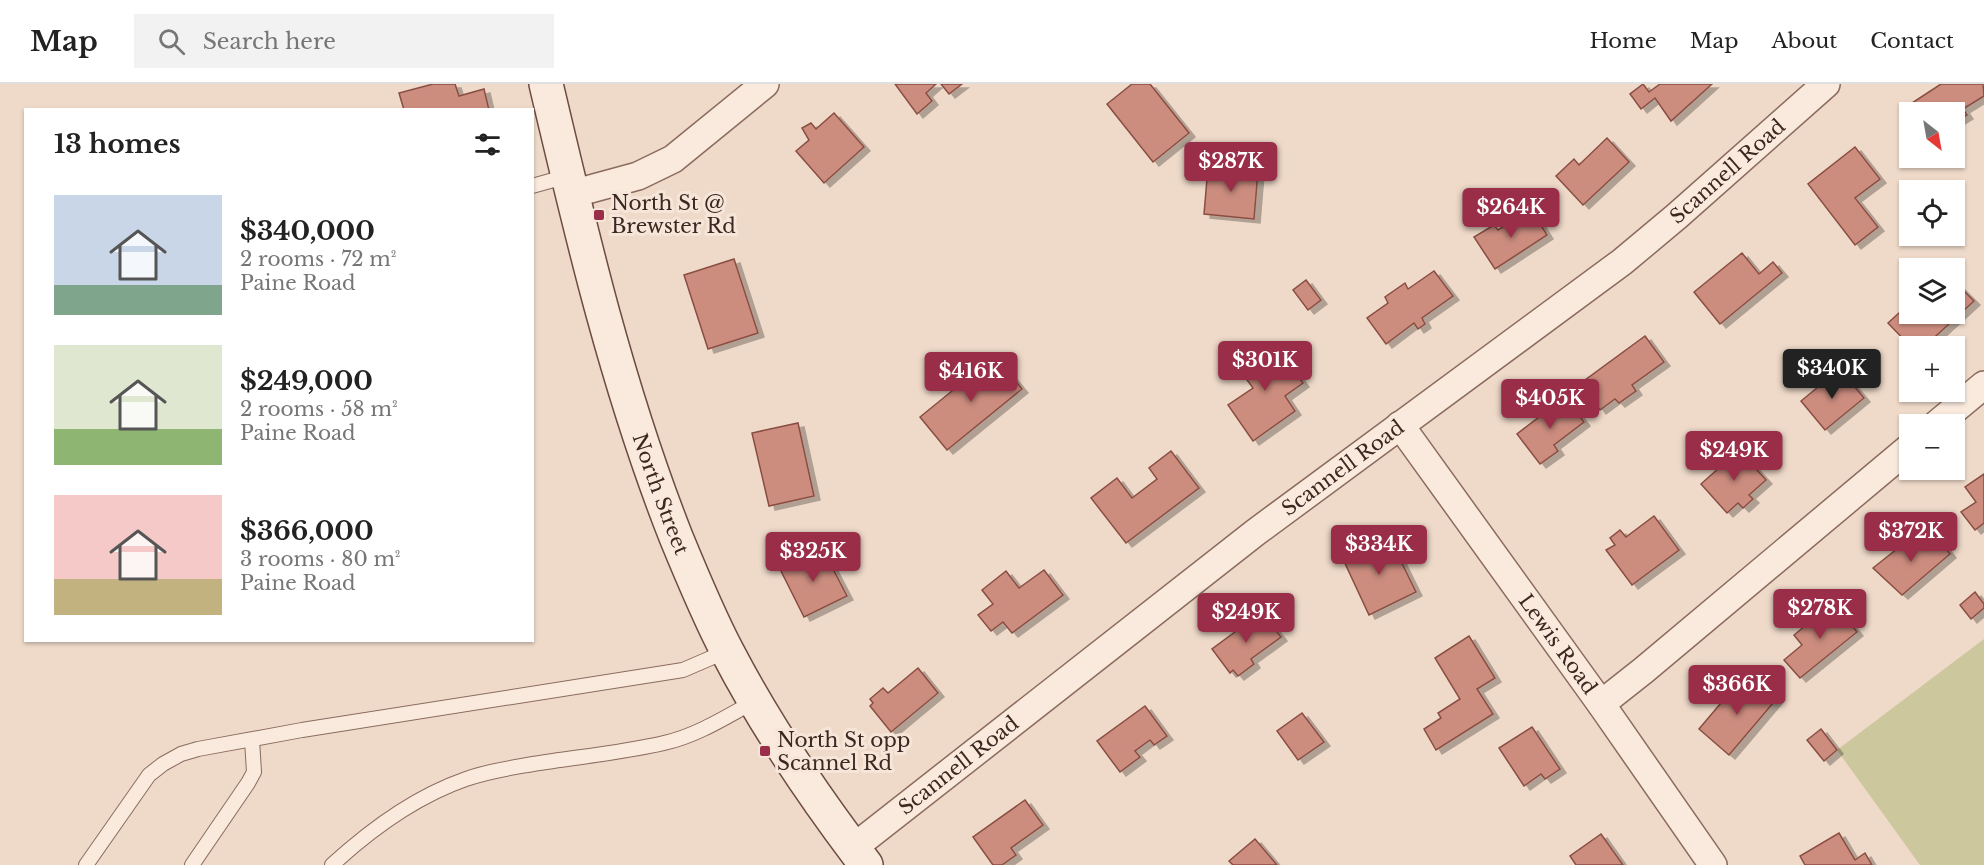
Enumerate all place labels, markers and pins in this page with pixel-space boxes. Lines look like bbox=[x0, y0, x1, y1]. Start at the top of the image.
pin: $287K bbox=[1189, 142, 1273, 193]
pin: $264K bbox=[1469, 188, 1553, 239]
place label: North St @ Brewster Rd bbox=[611, 191, 736, 238]
marker: North St @ Brewster Rd bbox=[592, 208, 606, 222]
pin: $301K bbox=[1223, 341, 1307, 392]
pin: $340K bbox=[1790, 349, 1874, 400]
pin: $416K bbox=[929, 352, 1013, 403]
pin: $405K bbox=[1508, 379, 1592, 430]
pin: $249K bbox=[1692, 431, 1776, 482]
pin: $372K bbox=[1869, 512, 1953, 563]
pin: $334K bbox=[1337, 525, 1421, 576]
pin: $325K bbox=[771, 532, 855, 583]
pin: $278K bbox=[1778, 589, 1862, 640]
pin: $249K bbox=[1204, 593, 1288, 644]
pin: $366K bbox=[1695, 665, 1779, 716]
place label: North St opp Scannel Rd bbox=[777, 728, 910, 775]
marker: North St opp Scannel Rd bbox=[758, 744, 772, 758]

